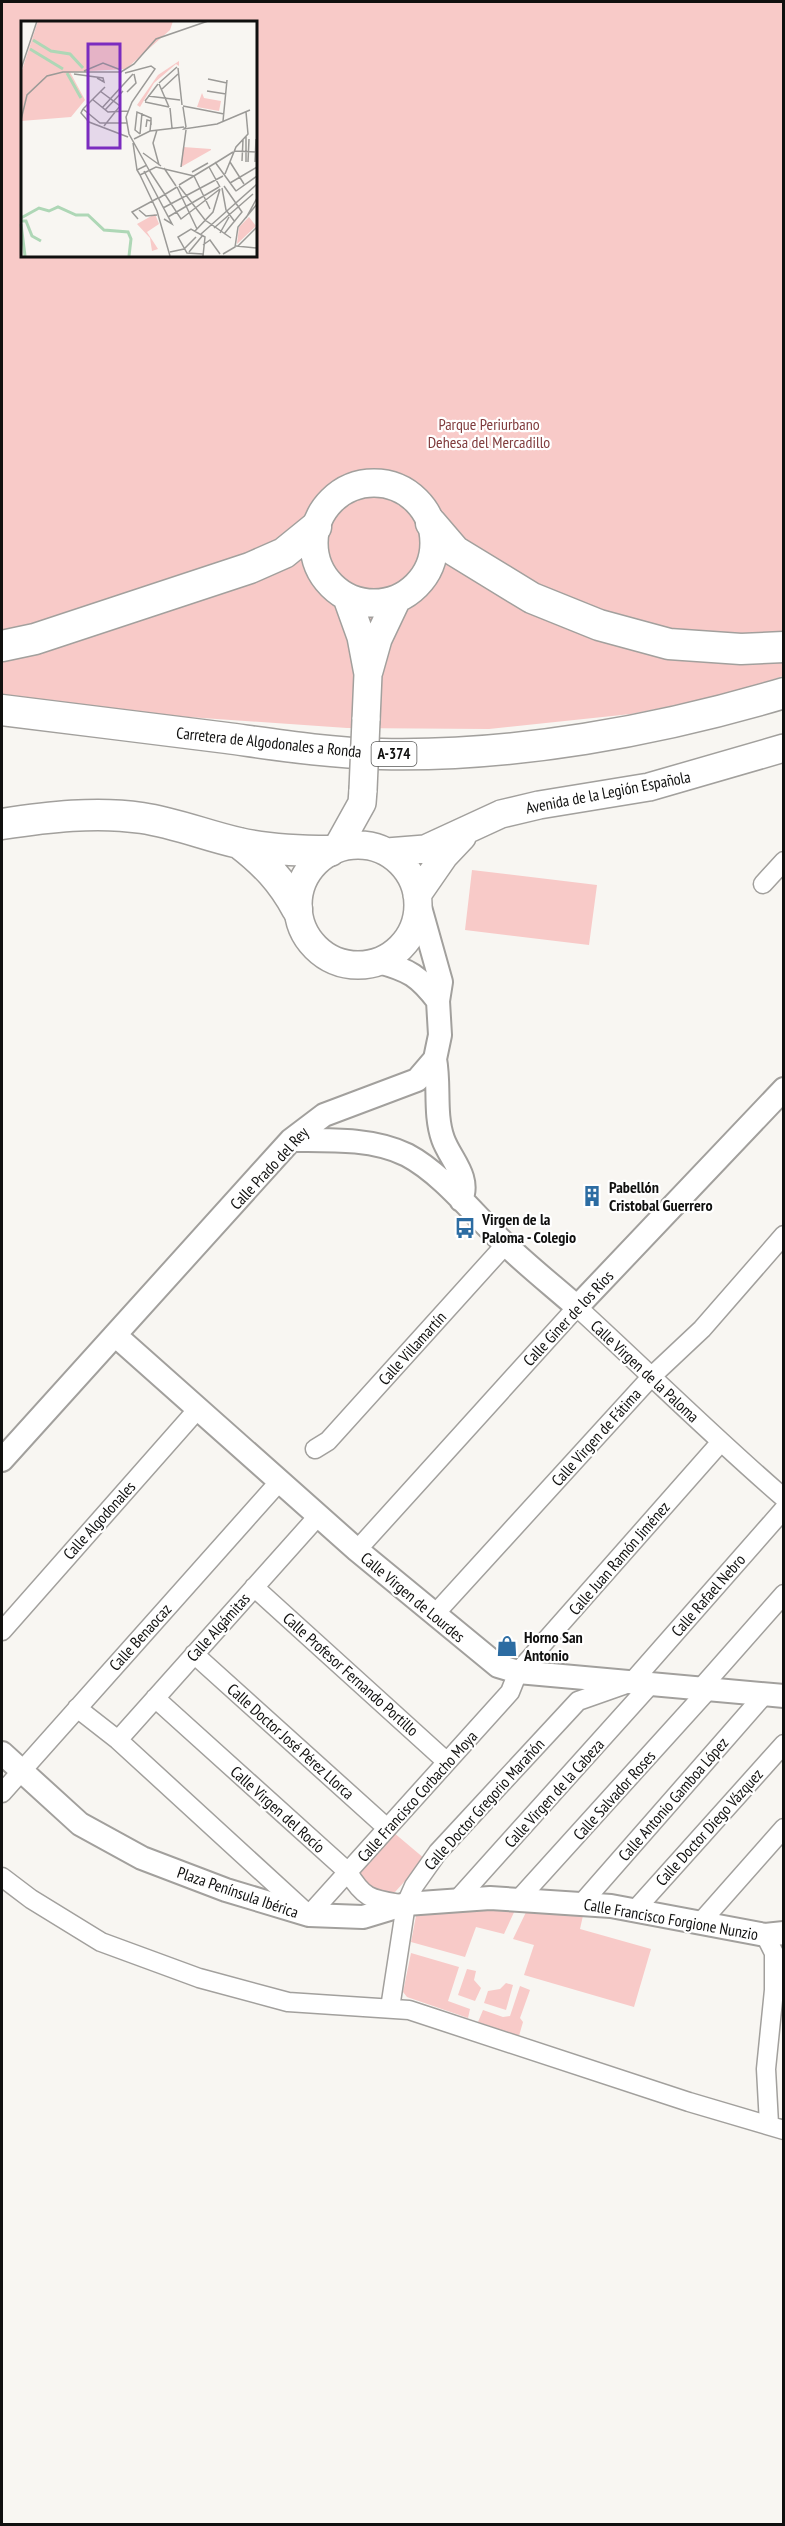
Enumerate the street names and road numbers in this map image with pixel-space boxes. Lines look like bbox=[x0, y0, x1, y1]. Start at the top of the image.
street label: Carretera de Algodonales a Ronda bbox=[175, 722, 363, 762]
road number: A-374 bbox=[372, 742, 416, 766]
street label: Avenida de la Legión Española bbox=[524, 766, 692, 818]
street label: Calle Prado del Rey bbox=[226, 1122, 312, 1214]
street label: Calle Giner de los Ríos bbox=[519, 1266, 617, 1370]
street label: Calle Villamartín bbox=[374, 1307, 450, 1389]
street label: Calle Virgen de la Paloma bbox=[587, 1316, 703, 1426]
street label: Calle Virgen de Fátima bbox=[547, 1384, 645, 1490]
street label: Calle Algodonales bbox=[59, 1477, 139, 1563]
street label: Calle Juan Ramón Jiménez bbox=[564, 1497, 674, 1619]
street label: Calle Virgen de Lourdes bbox=[357, 1548, 469, 1646]
street label: Calle Rafael Nebro bbox=[667, 1550, 749, 1640]
street label: Calle Algámitas bbox=[182, 1589, 254, 1665]
street label: Calle Benaocaz bbox=[105, 1599, 175, 1675]
street label: Calle Profesor Fernando Portillo bbox=[279, 1608, 423, 1740]
street label: Calle Doctor José Pérez Llorca bbox=[223, 1679, 359, 1803]
street label: Calle Francisco Corbacho Moya bbox=[353, 1726, 481, 1866]
street label: Calle Antonio Gamboa López bbox=[614, 1733, 732, 1865]
street label: Calle Doctor Gregorio Marañón bbox=[420, 1734, 548, 1874]
street label: Calle Virgen de la Cabeza bbox=[500, 1735, 608, 1851]
street label: Calle Salvador Roses bbox=[569, 1746, 659, 1844]
street label: Calle Virgen del Rocío bbox=[227, 1761, 330, 1857]
street label: Calle Doctor Diego Vázquez bbox=[651, 1764, 767, 1890]
street label: Plaza Península Ibérica bbox=[175, 1862, 301, 1922]
street label: Calle Francisco Forgione Nunzio bbox=[582, 1894, 760, 1944]

